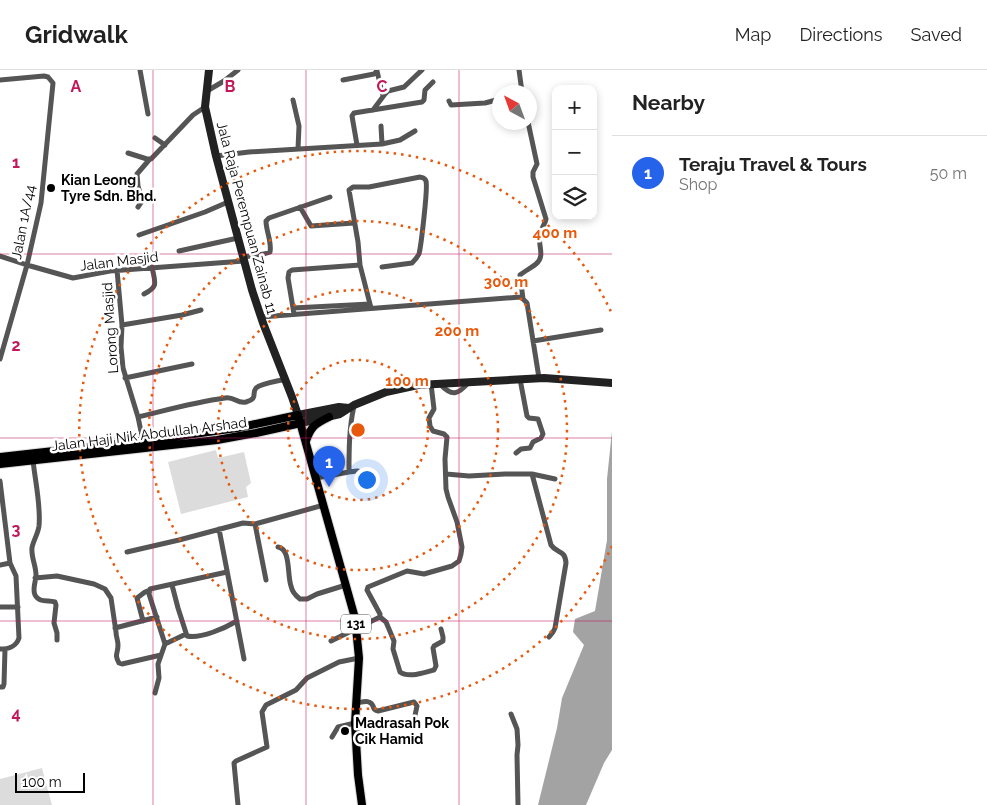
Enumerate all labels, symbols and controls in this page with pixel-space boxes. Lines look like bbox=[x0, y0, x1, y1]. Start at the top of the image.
text: Gridwalk bbox=[25, 20, 128, 49]
text: Map bbox=[735, 24, 771, 45]
text: Directions bbox=[799, 24, 883, 45]
text: Saved bbox=[911, 24, 962, 45]
text: A bbox=[71, 77, 82, 96]
text: B bbox=[225, 77, 236, 96]
text: C bbox=[377, 77, 388, 96]
north arrow bbox=[492, 85, 537, 130]
map controls bbox=[552, 85, 597, 220]
button: + bbox=[552, 85, 597, 130]
text: Nearby bbox=[632, 90, 705, 115]
street label: Jala Raja Perempuan Zainab 11 bbox=[214, 120, 280, 316]
button: − bbox=[552, 130, 597, 175]
text: 1 bbox=[12, 153, 20, 172]
text: Teraju Travel & Tours bbox=[679, 153, 867, 175]
text: 1 bbox=[644, 164, 652, 183]
text: 50 m bbox=[930, 164, 967, 183]
place label: Kian Leong Tyre Sdn. Bhd. bbox=[61, 172, 156, 204]
button: layers bbox=[552, 175, 597, 220]
text: Shop bbox=[679, 175, 717, 194]
marker: Kian Leong Tyre Sdn. Bhd. bbox=[45, 182, 57, 194]
street label: Jalan 1A/44 bbox=[8, 183, 38, 261]
text: 400 m bbox=[533, 224, 577, 242]
street label: Jalan Masjid bbox=[79, 248, 159, 274]
text: 300 m bbox=[484, 273, 528, 291]
street label: Lorong Masjid bbox=[99, 282, 121, 374]
text: 200 m bbox=[435, 322, 479, 340]
text: 2 bbox=[11, 336, 21, 355]
text: 100 m bbox=[385, 372, 429, 390]
street label: Jalan Haji Nik Abdullah Arshad bbox=[50, 414, 248, 454]
centre of rings bbox=[349, 421, 367, 439]
pin: 1 bbox=[313, 446, 345, 487]
your location bbox=[354, 467, 380, 493]
text: 3 bbox=[12, 520, 21, 539]
road number: 131 bbox=[341, 614, 371, 634]
text: 4 bbox=[11, 704, 21, 723]
place label: Madrasah Pok Cik Hamid bbox=[355, 715, 449, 747]
marker: Madrasah Pok Cik Hamid bbox=[339, 725, 351, 737]
scale bar bbox=[15, 770, 85, 793]
text: 100 m bbox=[22, 774, 62, 790]

